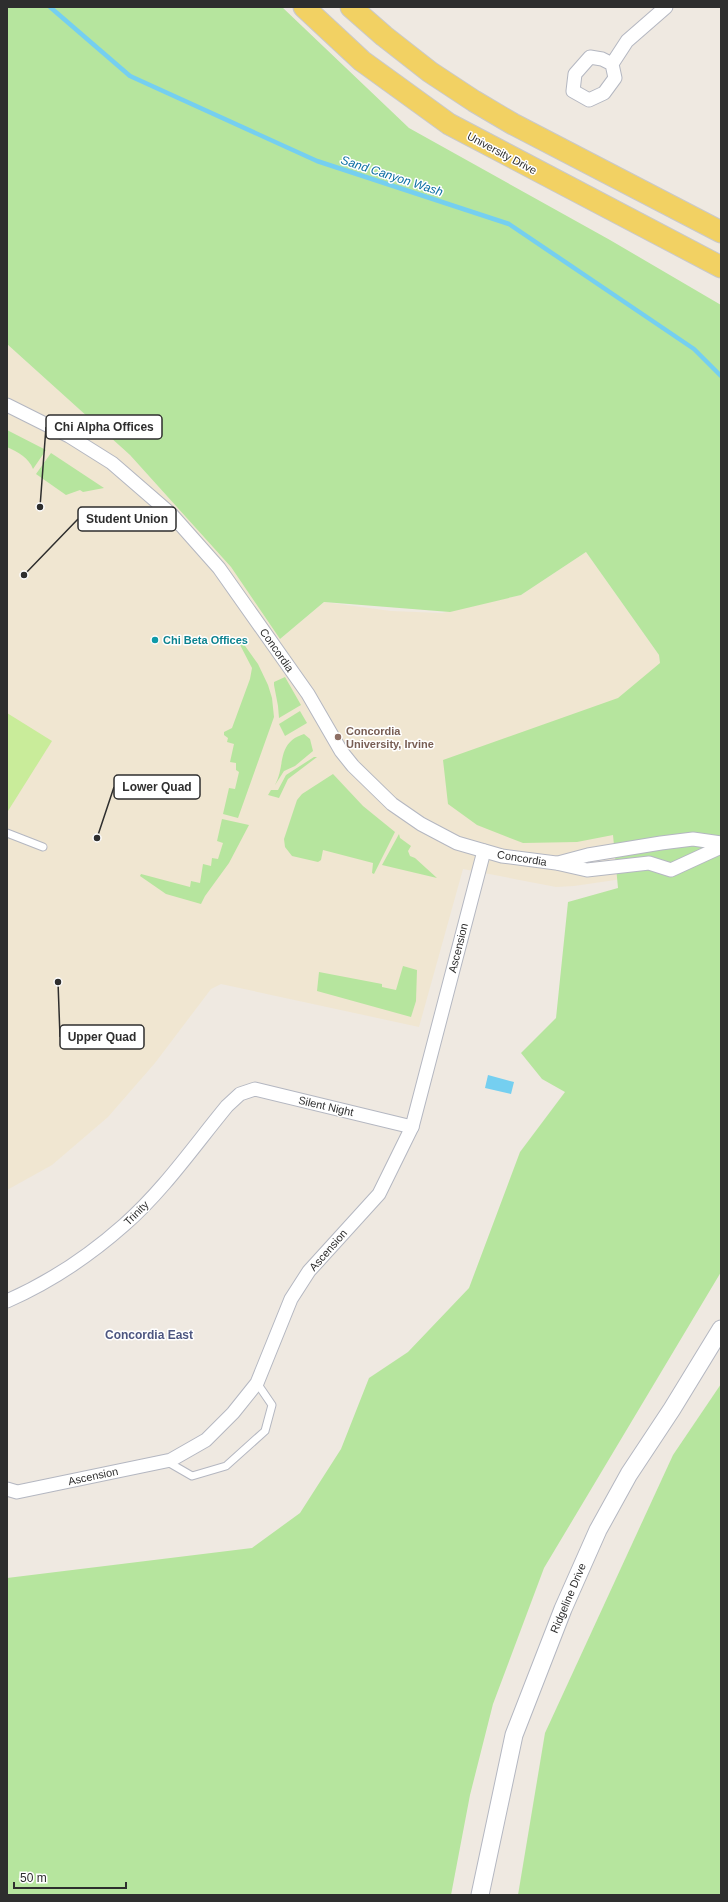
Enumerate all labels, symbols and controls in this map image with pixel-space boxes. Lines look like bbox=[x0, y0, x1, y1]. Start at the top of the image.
street label: University Drive bbox=[465, 130, 539, 176]
water label: Sand Canyon Wash bbox=[339, 153, 445, 199]
callout: Chi Alpha Offices bbox=[46, 415, 162, 439]
text: Chi Alpha Offices bbox=[54, 420, 154, 434]
callout: Student Union bbox=[78, 507, 176, 531]
text: Student Union bbox=[86, 512, 168, 526]
street label: Concordia bbox=[258, 626, 297, 675]
place label: Chi Beta Offices bbox=[163, 634, 248, 646]
marker: Chi Beta Offices bbox=[150, 635, 160, 645]
place label: Concordia University, Irvine bbox=[346, 725, 434, 750]
marker: Concordia University, Irvine bbox=[333, 732, 343, 742]
callout: Lower Quad bbox=[114, 775, 200, 799]
text: Lower Quad bbox=[122, 780, 192, 794]
street label: Concordia bbox=[496, 848, 549, 868]
street label: Ascension bbox=[446, 922, 470, 974]
callout: Upper Quad bbox=[60, 1025, 144, 1049]
text: Upper Quad bbox=[68, 1030, 136, 1044]
street label: Silent Night bbox=[297, 1094, 355, 1118]
street label: Trinity bbox=[121, 1198, 151, 1228]
street label: Ascension bbox=[307, 1227, 349, 1273]
district label: Concordia East bbox=[105, 1328, 193, 1342]
street label: Ascension bbox=[67, 1465, 119, 1487]
street label: Ridgeline Drive bbox=[548, 1561, 588, 1635]
scale bar bbox=[14, 1864, 126, 1890]
text: 50 m bbox=[20, 1871, 47, 1885]

